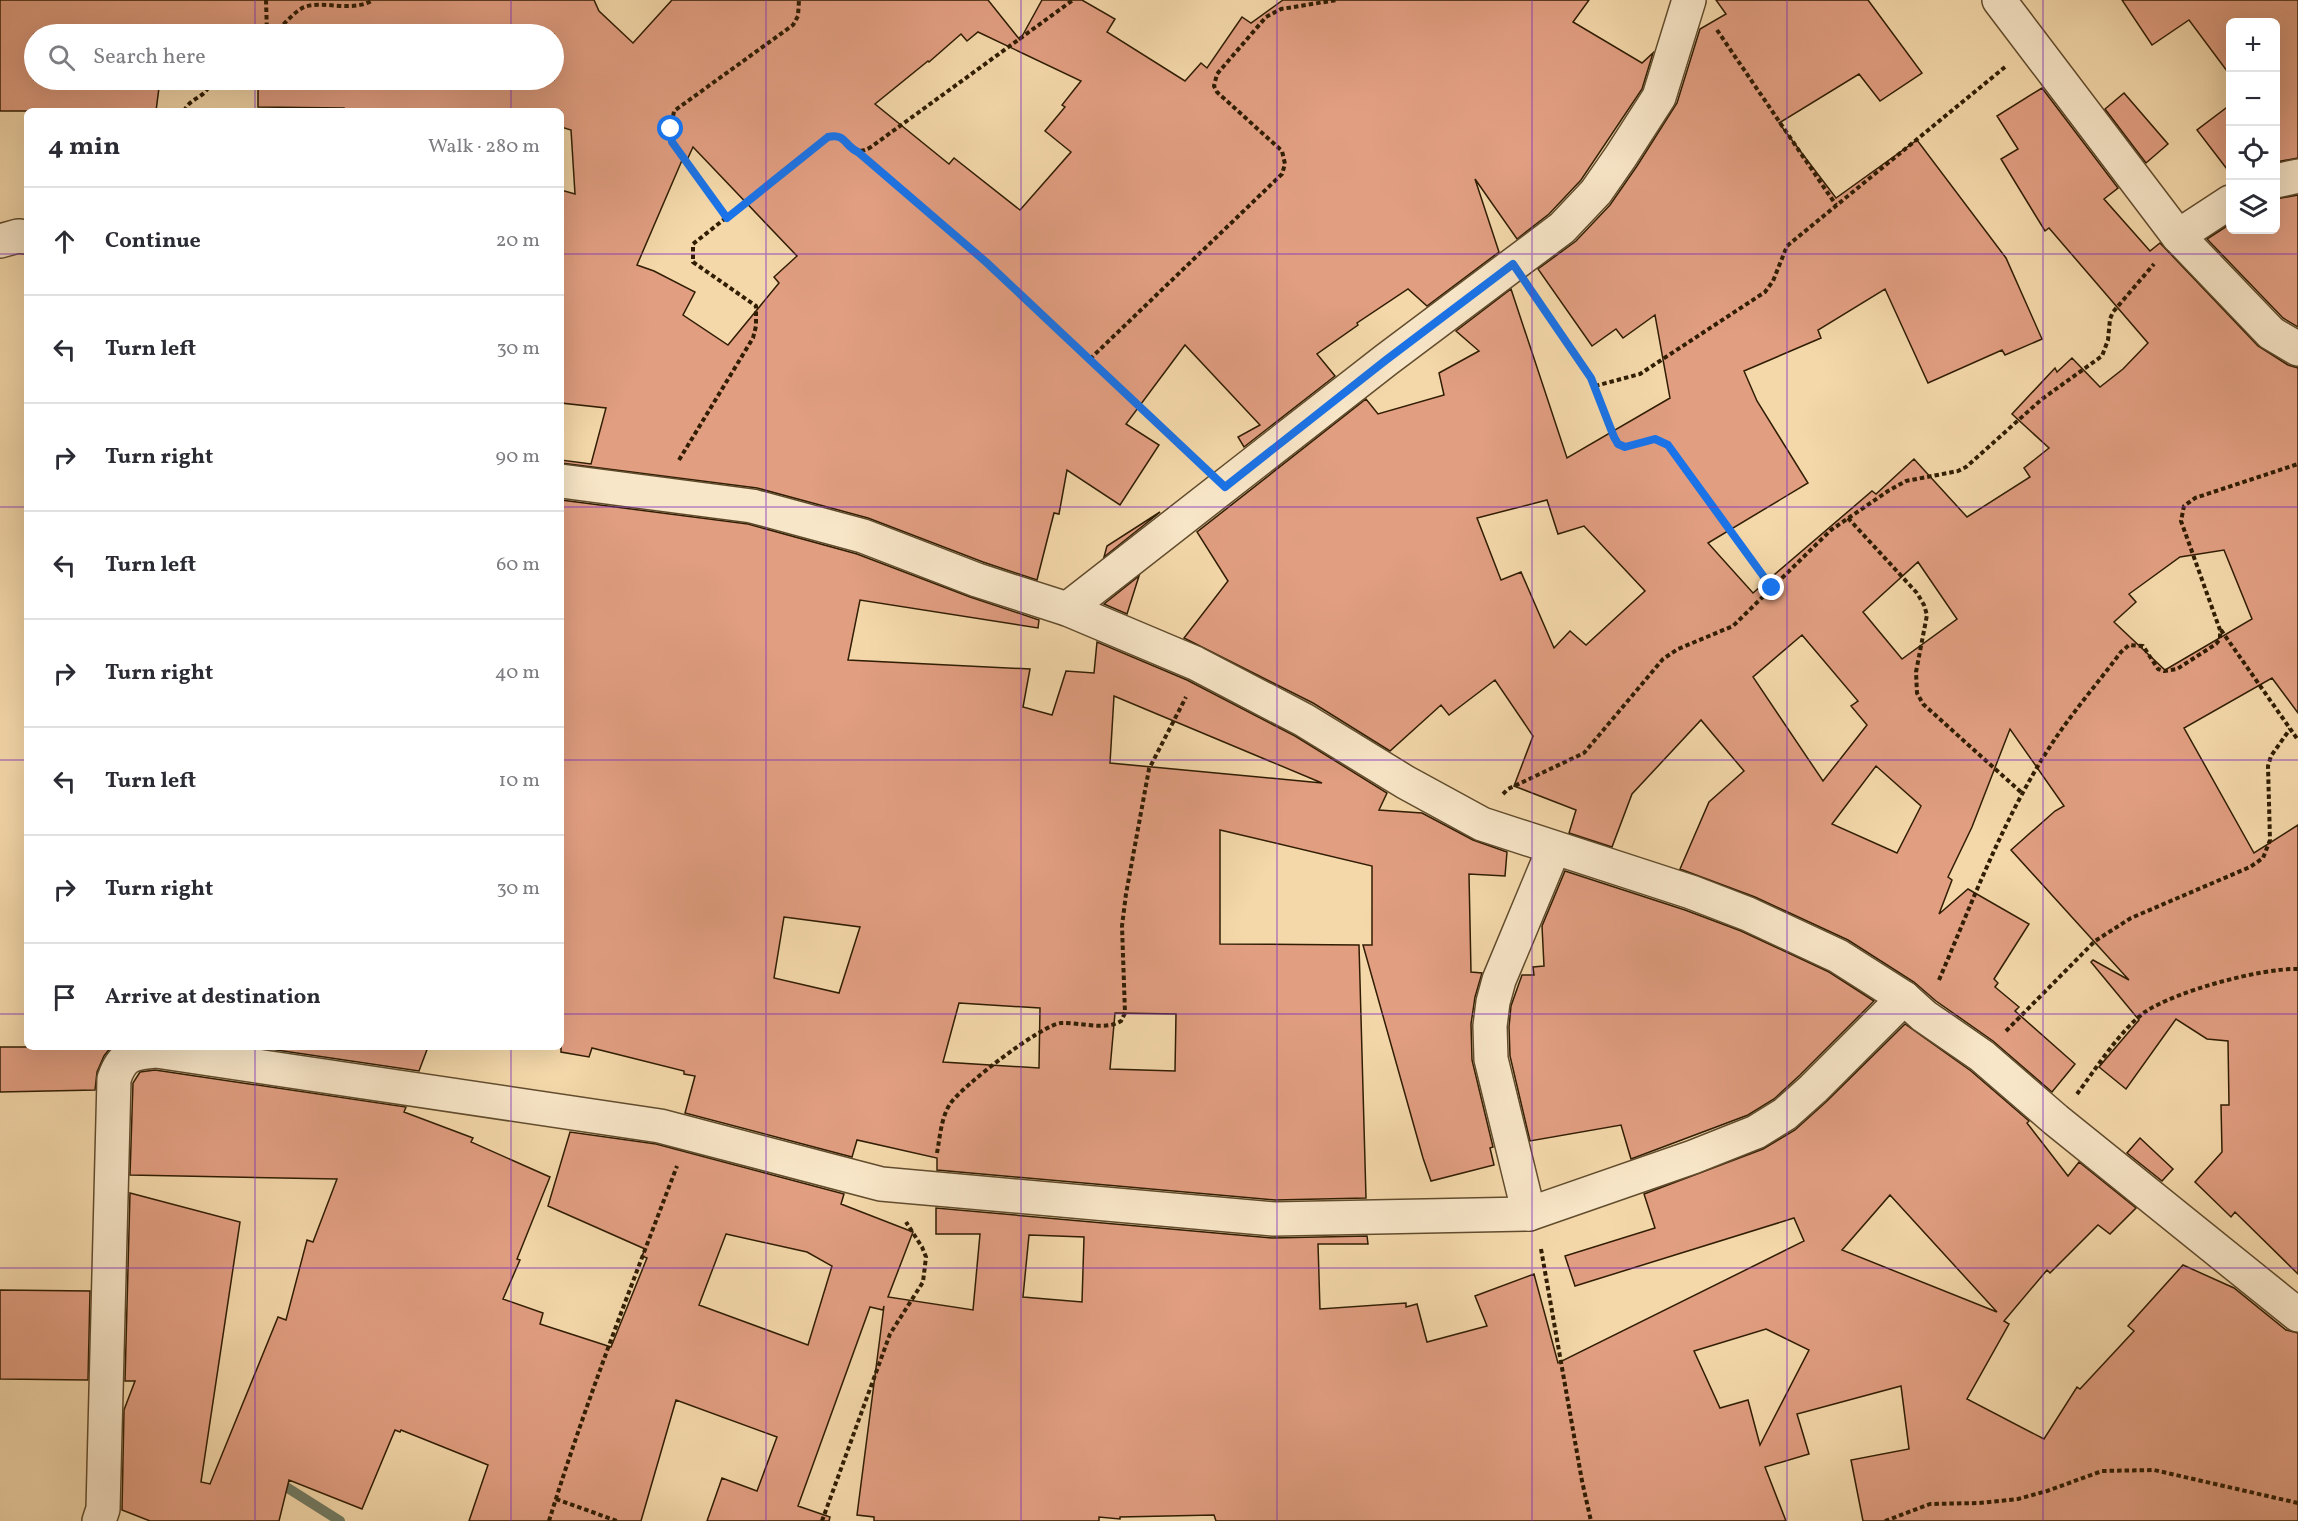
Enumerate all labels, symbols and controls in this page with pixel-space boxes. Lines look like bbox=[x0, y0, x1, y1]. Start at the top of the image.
map controls bbox=[2226, 18, 2280, 234]
button: + bbox=[2226, 18, 2280, 72]
search box bbox=[24, 24, 564, 90]
icon: search bbox=[45, 41, 78, 74]
text: Search here bbox=[93, 42, 206, 73]
button: − bbox=[2226, 72, 2280, 126]
route start bbox=[657, 115, 683, 141]
button: locate bbox=[2226, 126, 2280, 180]
text: 4 min bbox=[48, 129, 120, 165]
text: Walk · 280 m bbox=[428, 133, 540, 161]
button: layers bbox=[2226, 180, 2280, 234]
icon: ahead bbox=[48, 225, 81, 258]
text: Continue bbox=[105, 226, 201, 257]
text: 20 m bbox=[496, 227, 540, 255]
icon: left bbox=[48, 333, 81, 366]
text: Turn left bbox=[105, 334, 196, 365]
text: 30 m bbox=[496, 335, 540, 363]
icon: right bbox=[48, 441, 81, 474]
text: Turn right bbox=[105, 442, 213, 473]
text: 90 m bbox=[496, 443, 540, 471]
icon: left bbox=[48, 549, 81, 582]
text: Turn left bbox=[105, 550, 196, 581]
text: 60 m bbox=[496, 551, 540, 579]
route end bbox=[1758, 574, 1784, 600]
icon: right bbox=[48, 657, 81, 690]
text: Turn right bbox=[105, 658, 213, 689]
text: 40 m bbox=[495, 659, 540, 687]
icon: left bbox=[48, 765, 81, 798]
text: Turn left bbox=[105, 766, 196, 797]
text: 10 m bbox=[499, 767, 540, 795]
icon: right bbox=[48, 873, 81, 906]
text: Turn right bbox=[105, 874, 213, 905]
text: 30 m bbox=[496, 875, 540, 903]
icon: arrive bbox=[48, 981, 81, 1014]
text: Arrive at destination bbox=[105, 982, 321, 1013]

